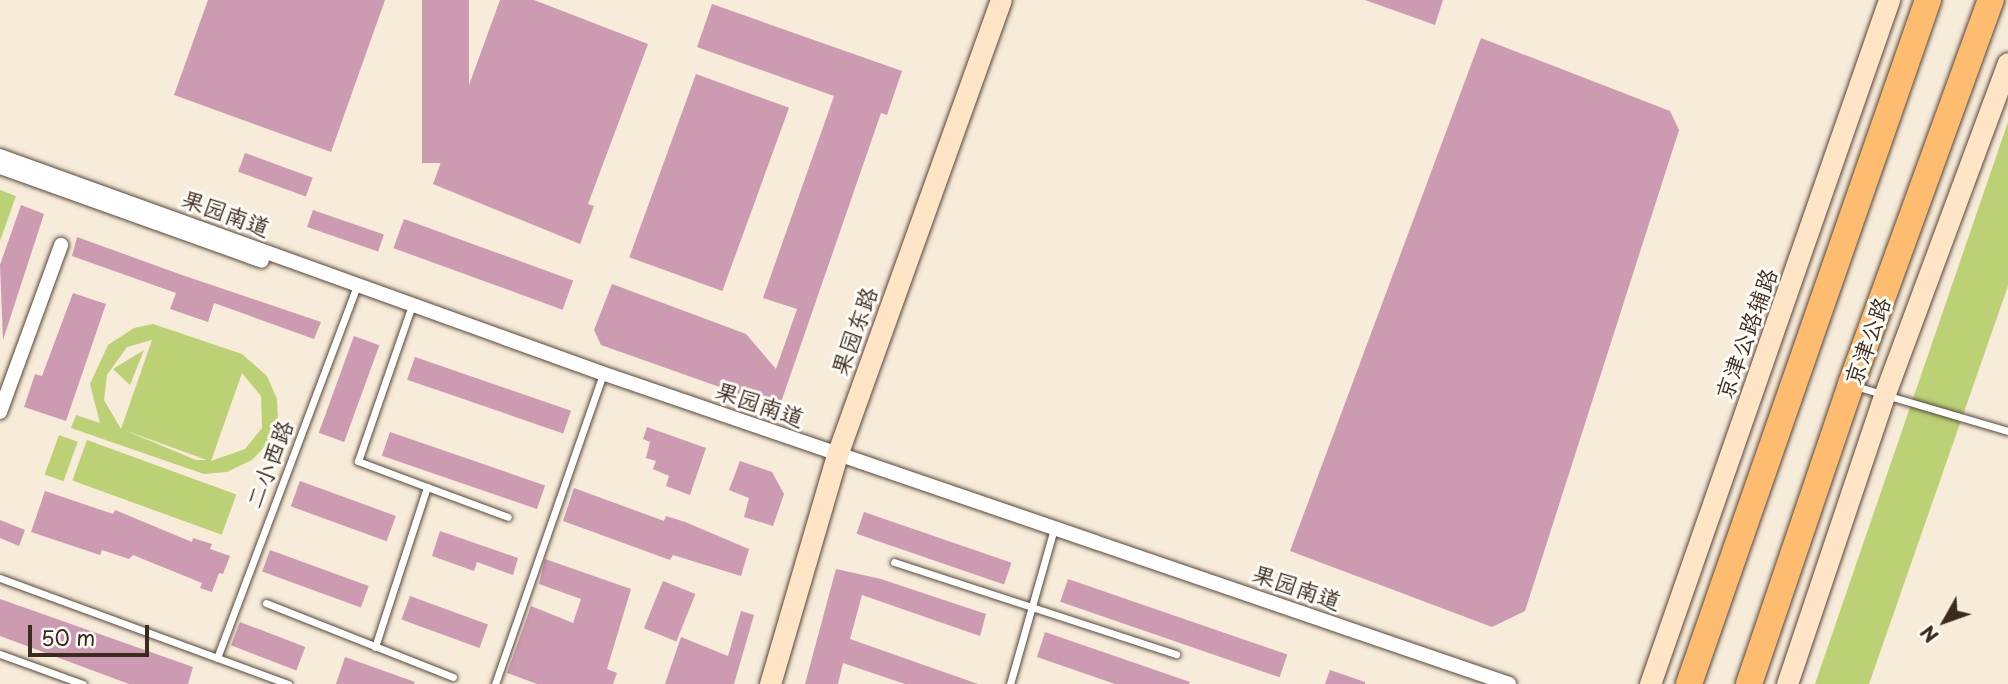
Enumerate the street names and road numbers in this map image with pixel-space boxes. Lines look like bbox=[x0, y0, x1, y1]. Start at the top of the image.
street label: 果园南道 bbox=[178, 184, 274, 242]
street label: 京津公路辅路 bbox=[1709, 264, 1783, 404]
street label: 果园东路 bbox=[825, 283, 883, 379]
street label: 京津公路 bbox=[1838, 293, 1896, 389]
street label: 果园南道 bbox=[712, 376, 808, 432]
street label: 二小西路 bbox=[240, 416, 298, 512]
street label: 果园南道 bbox=[1249, 559, 1345, 615]

